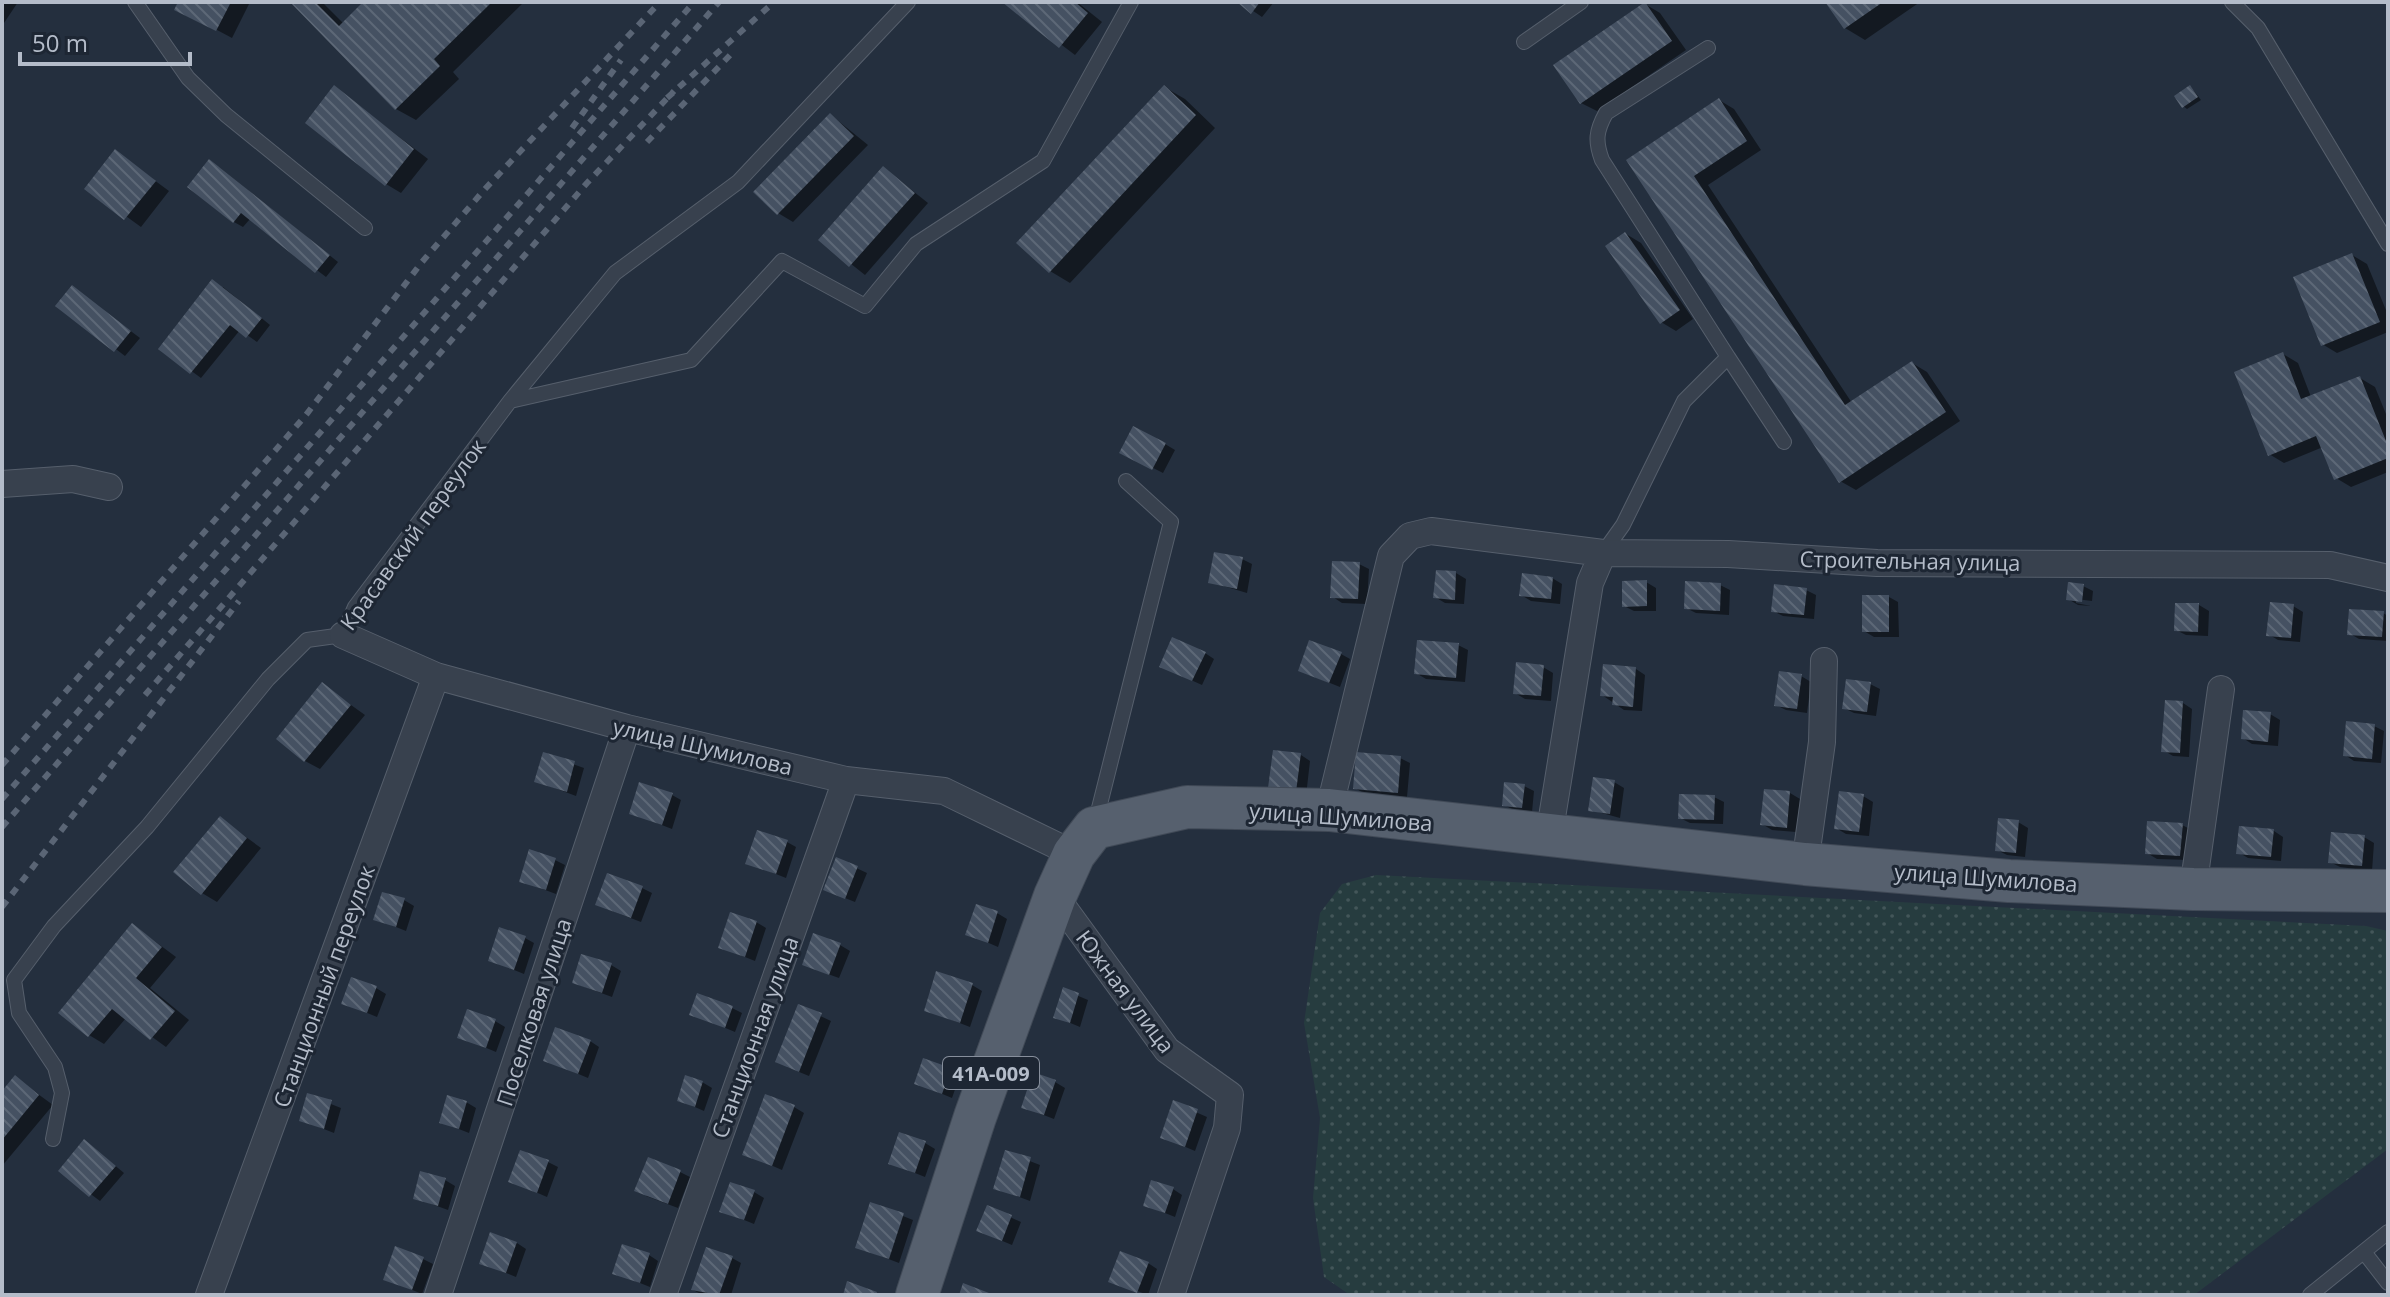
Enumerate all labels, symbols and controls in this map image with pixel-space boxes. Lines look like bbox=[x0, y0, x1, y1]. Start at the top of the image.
scale bar bbox=[20, 16, 190, 66]
text: 50 m bbox=[32, 26, 88, 59]
street label: Красавский переулок bbox=[332, 432, 492, 636]
street label: Строительная улица bbox=[1799, 543, 2021, 577]
street label: улица Шумилова bbox=[610, 711, 796, 781]
street label: улица Шумилова bbox=[1248, 795, 1434, 837]
street label: улица Шумилова bbox=[1893, 856, 2079, 898]
street label: Станционный переулок bbox=[265, 860, 381, 1111]
street label: Поселковая улица bbox=[488, 914, 578, 1110]
street label: Южная улица bbox=[1070, 923, 1182, 1059]
street label: Станционная улица bbox=[703, 932, 805, 1142]
road number: 41А-009 bbox=[943, 1057, 1039, 1089]

